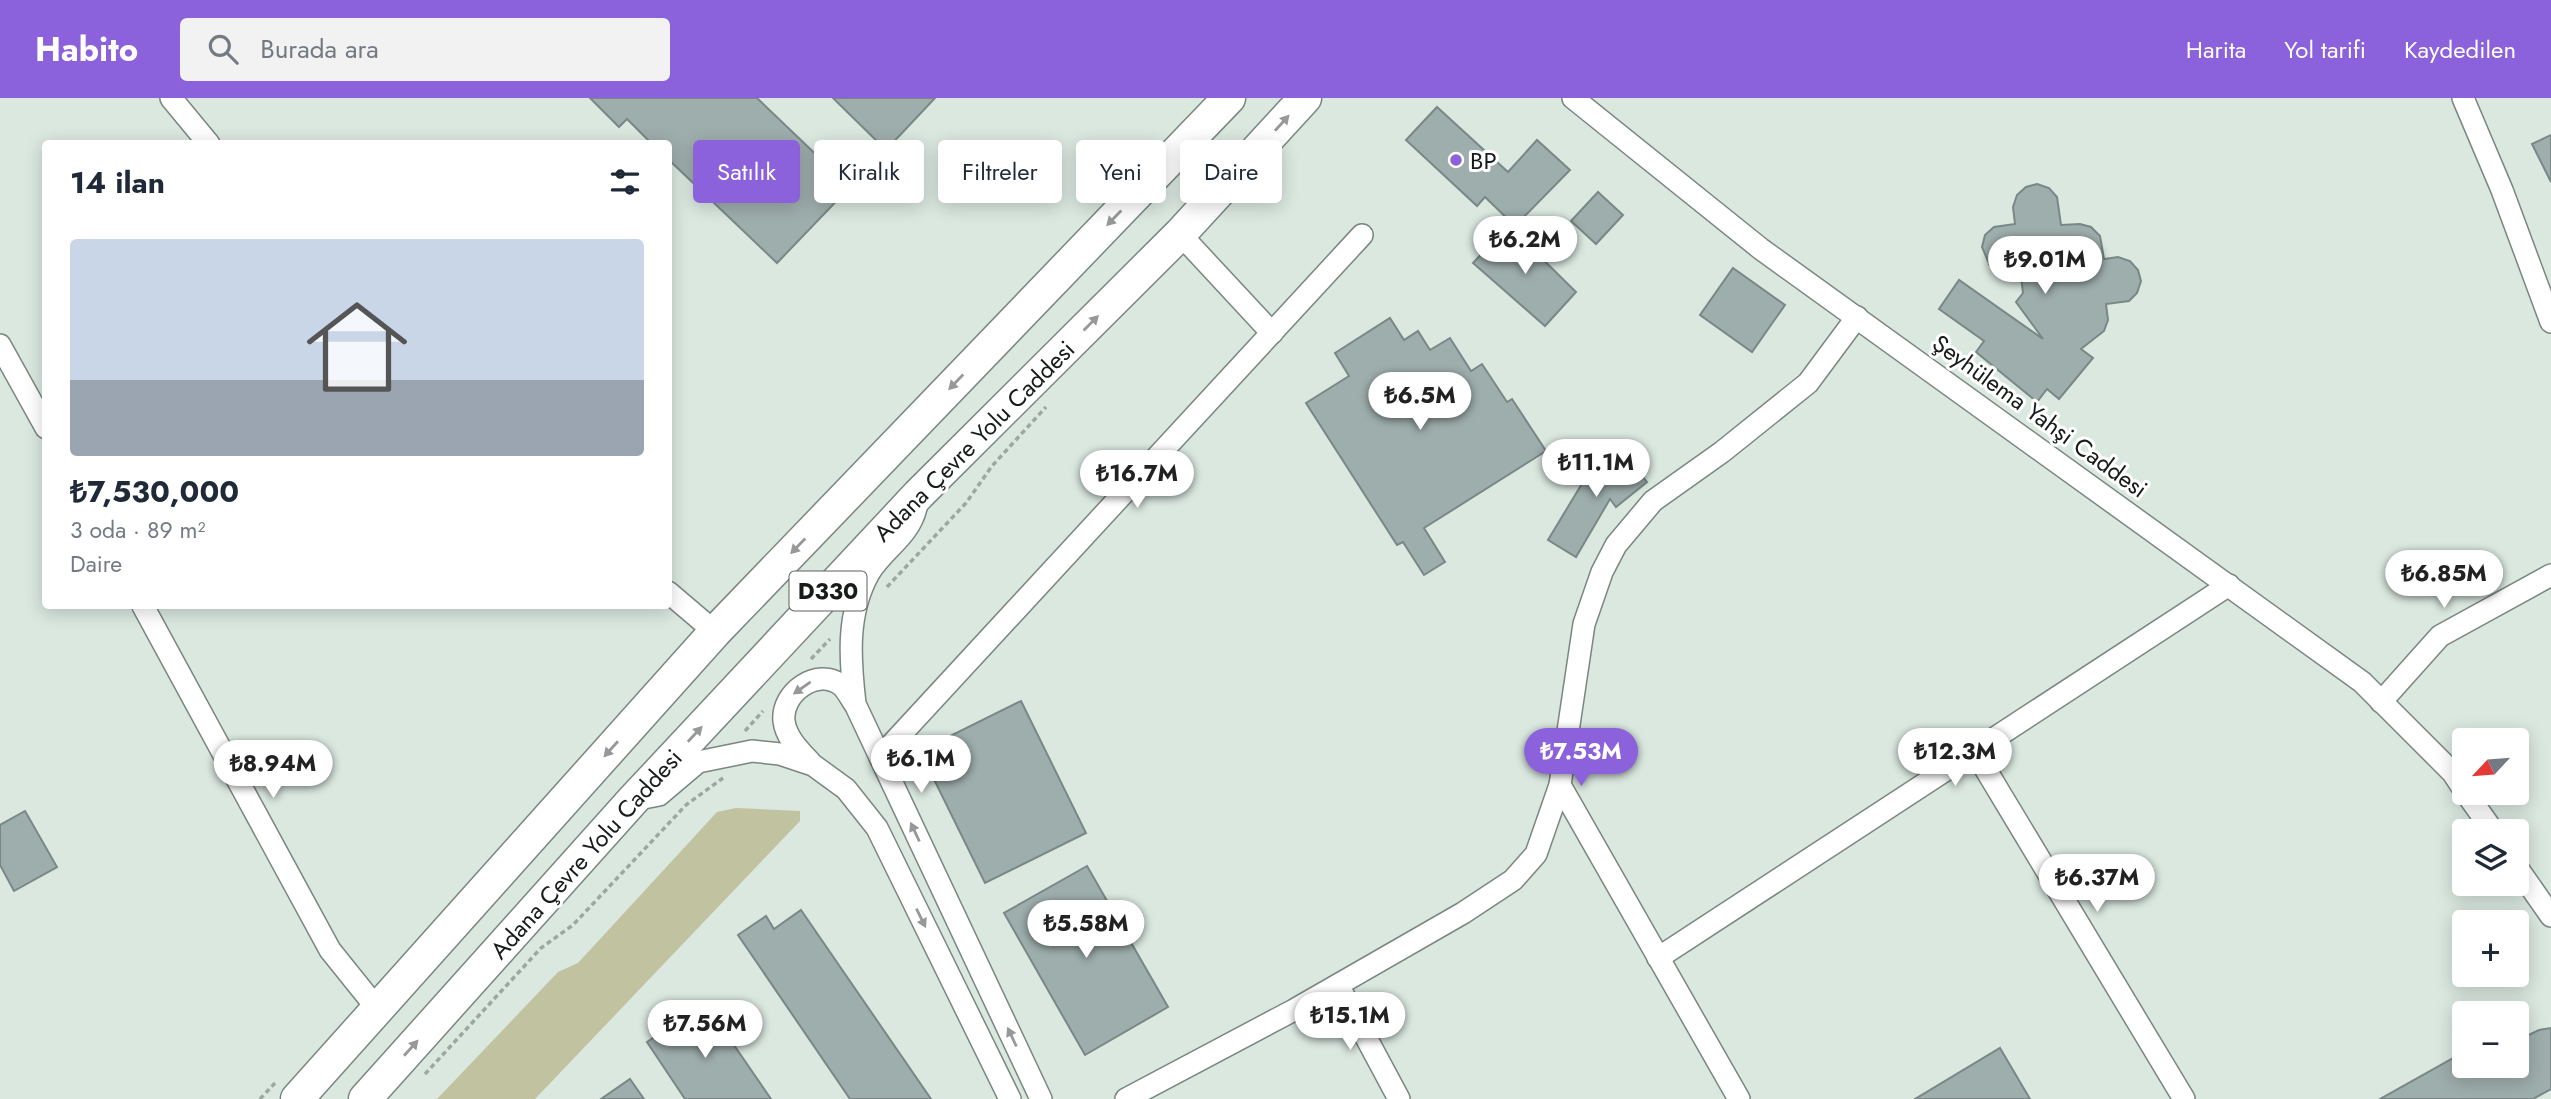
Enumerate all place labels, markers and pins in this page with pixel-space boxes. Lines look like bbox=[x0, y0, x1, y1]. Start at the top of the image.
place label: BP bbox=[1470, 143, 1497, 178]
marker: BP bbox=[1448, 152, 1464, 168]
pin: ₺6.2M bbox=[1476, 216, 1574, 276]
pin: ₺9.01M bbox=[1988, 236, 2102, 296]
pin: ₺6.5M bbox=[1371, 372, 1469, 432]
pin: ₺11.1M bbox=[1539, 440, 1653, 499]
pin: ₺16.7M bbox=[1080, 450, 1194, 510]
pin: ₺6.85M bbox=[2387, 550, 2501, 610]
pin: ₺7.53M bbox=[1524, 728, 1638, 788]
pin: ₺12.3M bbox=[1898, 728, 2012, 788]
pin: ₺6.1M bbox=[872, 736, 970, 795]
pin: ₺8.94M bbox=[216, 740, 330, 800]
pin: ₺6.37M bbox=[2040, 854, 2154, 914]
pin: ₺5.58M bbox=[1029, 900, 1143, 960]
pin: ₺15.1M bbox=[1293, 992, 1407, 1052]
pin: ₺7.56M bbox=[648, 1000, 762, 1060]

